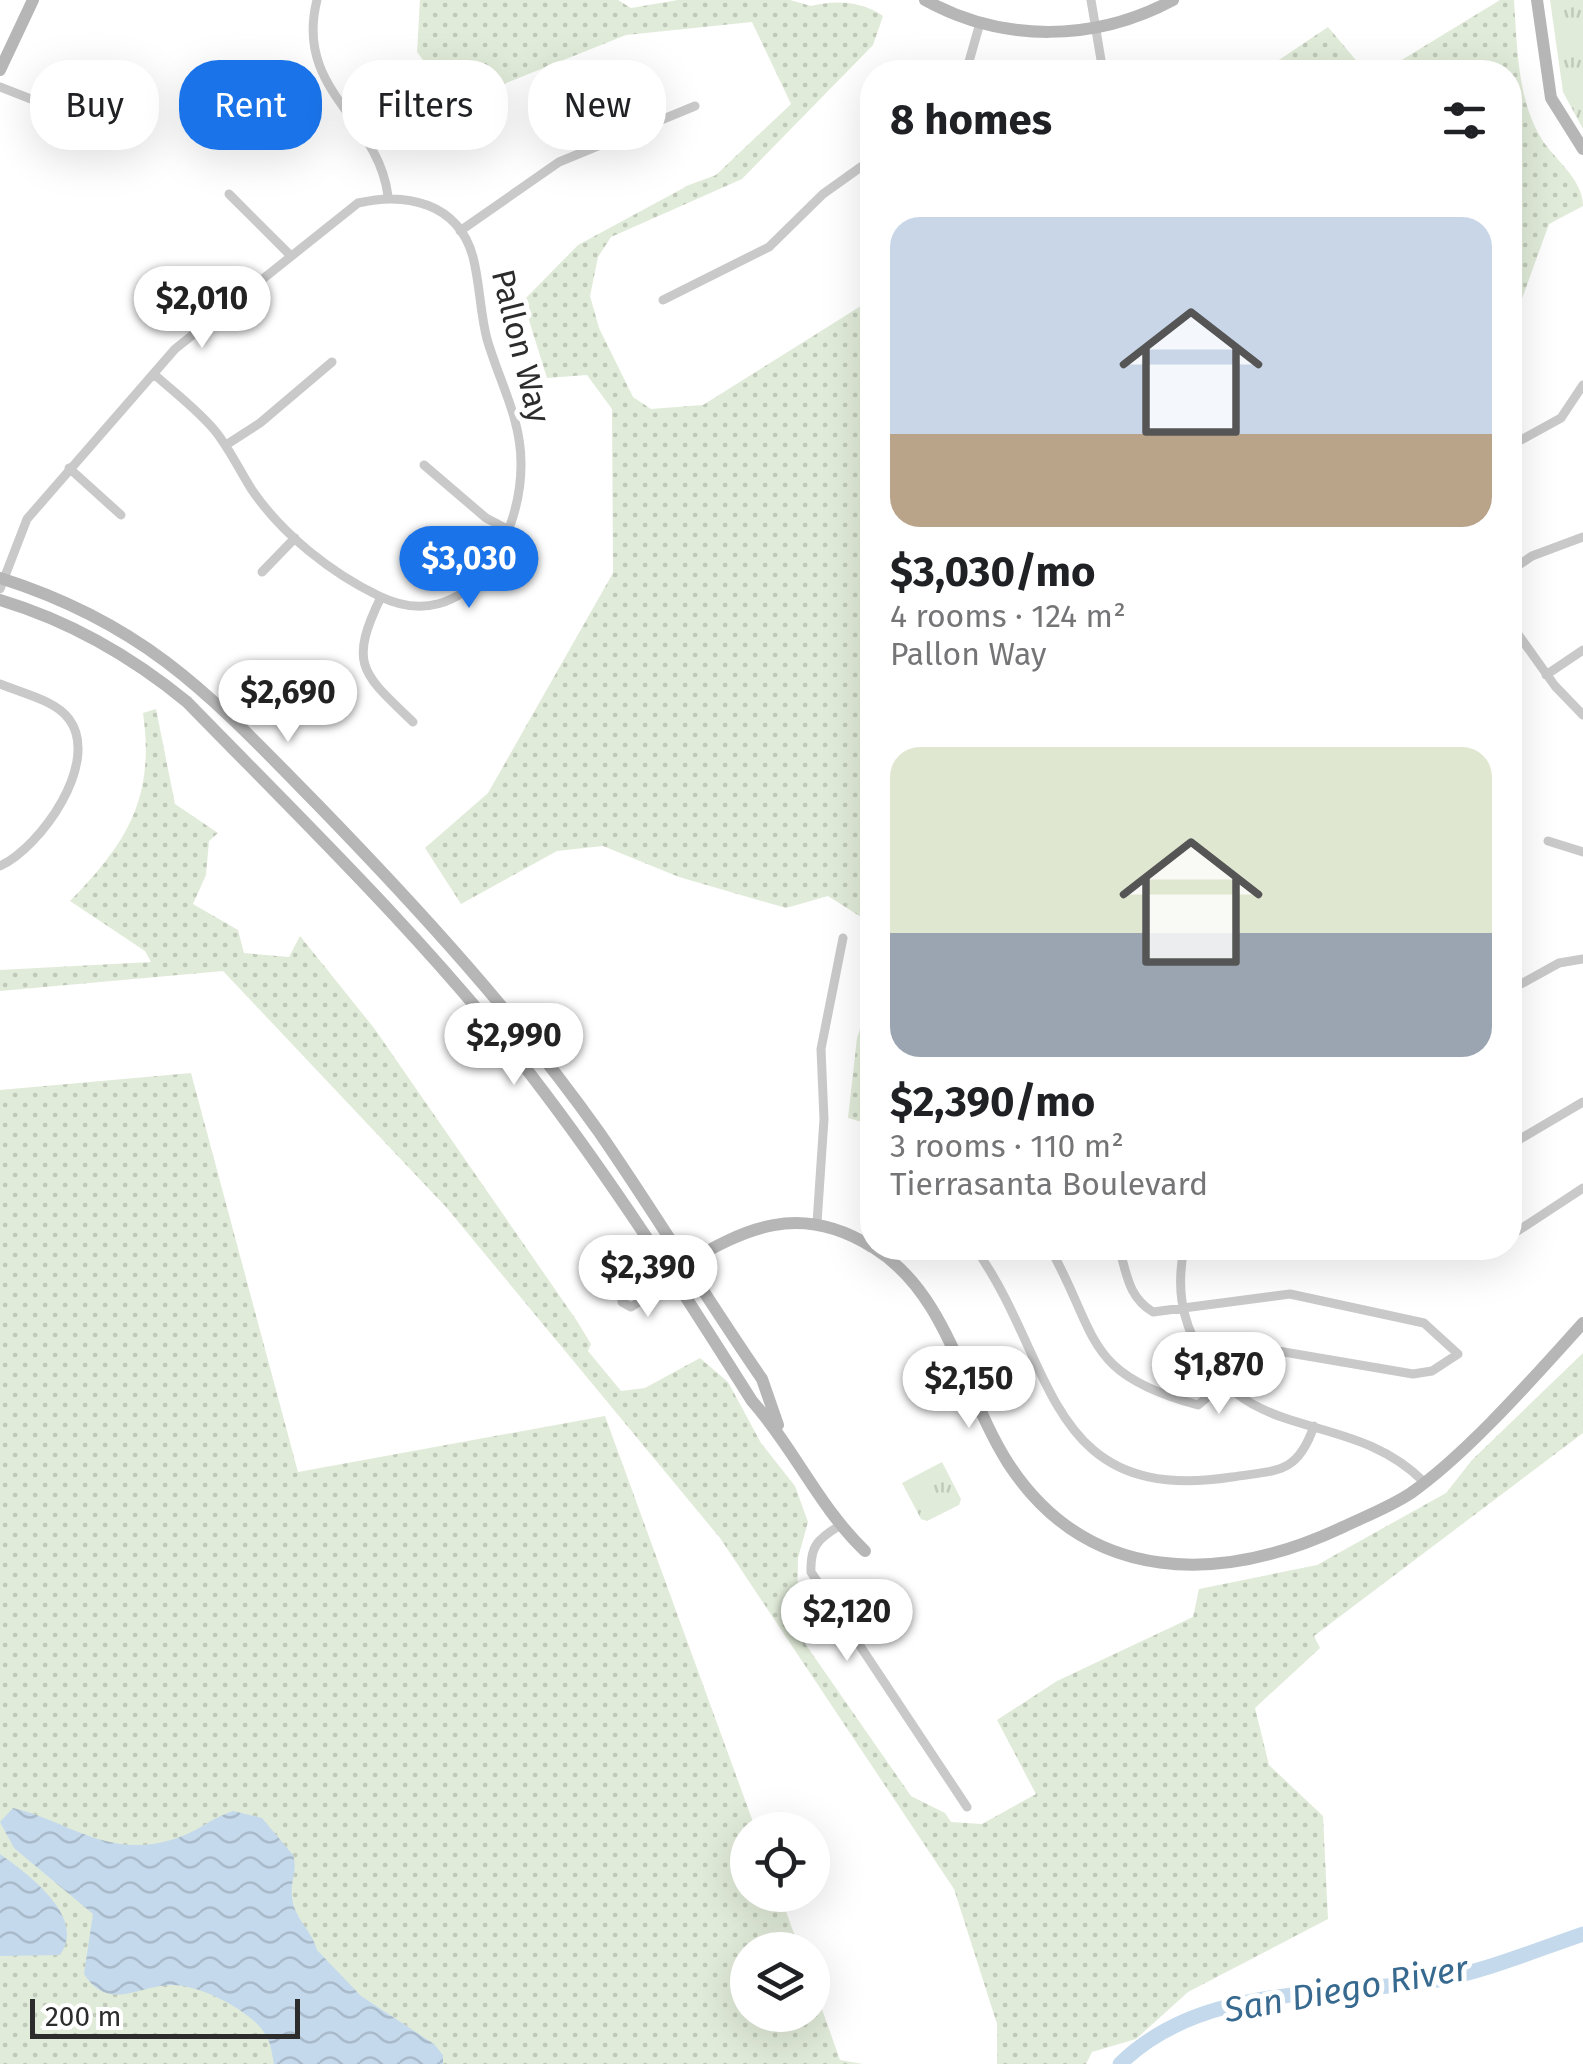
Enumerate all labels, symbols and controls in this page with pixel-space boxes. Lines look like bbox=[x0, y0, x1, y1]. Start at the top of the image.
chip: Buy bbox=[30, 60, 159, 150]
chip: Rent bbox=[179, 60, 322, 150]
chip: Filters bbox=[342, 60, 508, 150]
chip: New bbox=[528, 60, 666, 150]
icon: filters bbox=[1437, 93, 1492, 148]
text: 8 homes bbox=[890, 95, 1052, 145]
street label: Pallon Way bbox=[484, 265, 558, 427]
pin: $2,010 bbox=[121, 266, 283, 351]
text: $2,010 bbox=[156, 279, 248, 317]
icon: home bbox=[1101, 282, 1281, 462]
pin: $3,030 bbox=[388, 526, 550, 611]
text: $3,030 bbox=[421, 539, 517, 577]
text: $3,030/mo bbox=[890, 547, 1096, 597]
text: 4 rooms · 124 m² bbox=[890, 597, 1126, 635]
text: Pallon Way bbox=[890, 635, 1047, 673]
pin: $2,690 bbox=[207, 660, 369, 745]
text: $2,690 bbox=[240, 673, 336, 711]
icon: home bbox=[1101, 812, 1281, 992]
pin: $2,990 bbox=[433, 1003, 595, 1088]
text: $2,990 bbox=[466, 1016, 562, 1054]
text: $2,390/mo bbox=[890, 1077, 1095, 1127]
text: 3 rooms · 110 m² bbox=[890, 1127, 1124, 1165]
text: Tierrasanta Boulevard bbox=[890, 1165, 1208, 1203]
pin: $2,390 bbox=[567, 1235, 729, 1320]
text: $2,390 bbox=[601, 1248, 695, 1286]
pin: $1,870 bbox=[1138, 1332, 1300, 1417]
text: $1,870 bbox=[1174, 1345, 1264, 1383]
pin: $2,150 bbox=[888, 1346, 1050, 1431]
text: $2,150 bbox=[925, 1359, 1014, 1397]
pin: $2,120 bbox=[766, 1579, 928, 1664]
text: $2,120 bbox=[803, 1592, 891, 1630]
map controls bbox=[730, 1812, 830, 2032]
button: locate bbox=[730, 1812, 830, 1912]
button: layers bbox=[730, 1932, 830, 2032]
water label: San Diego River bbox=[1220, 1947, 1473, 2031]
scale bar bbox=[30, 1994, 300, 2038]
text: 200 m bbox=[45, 2000, 122, 2033]

